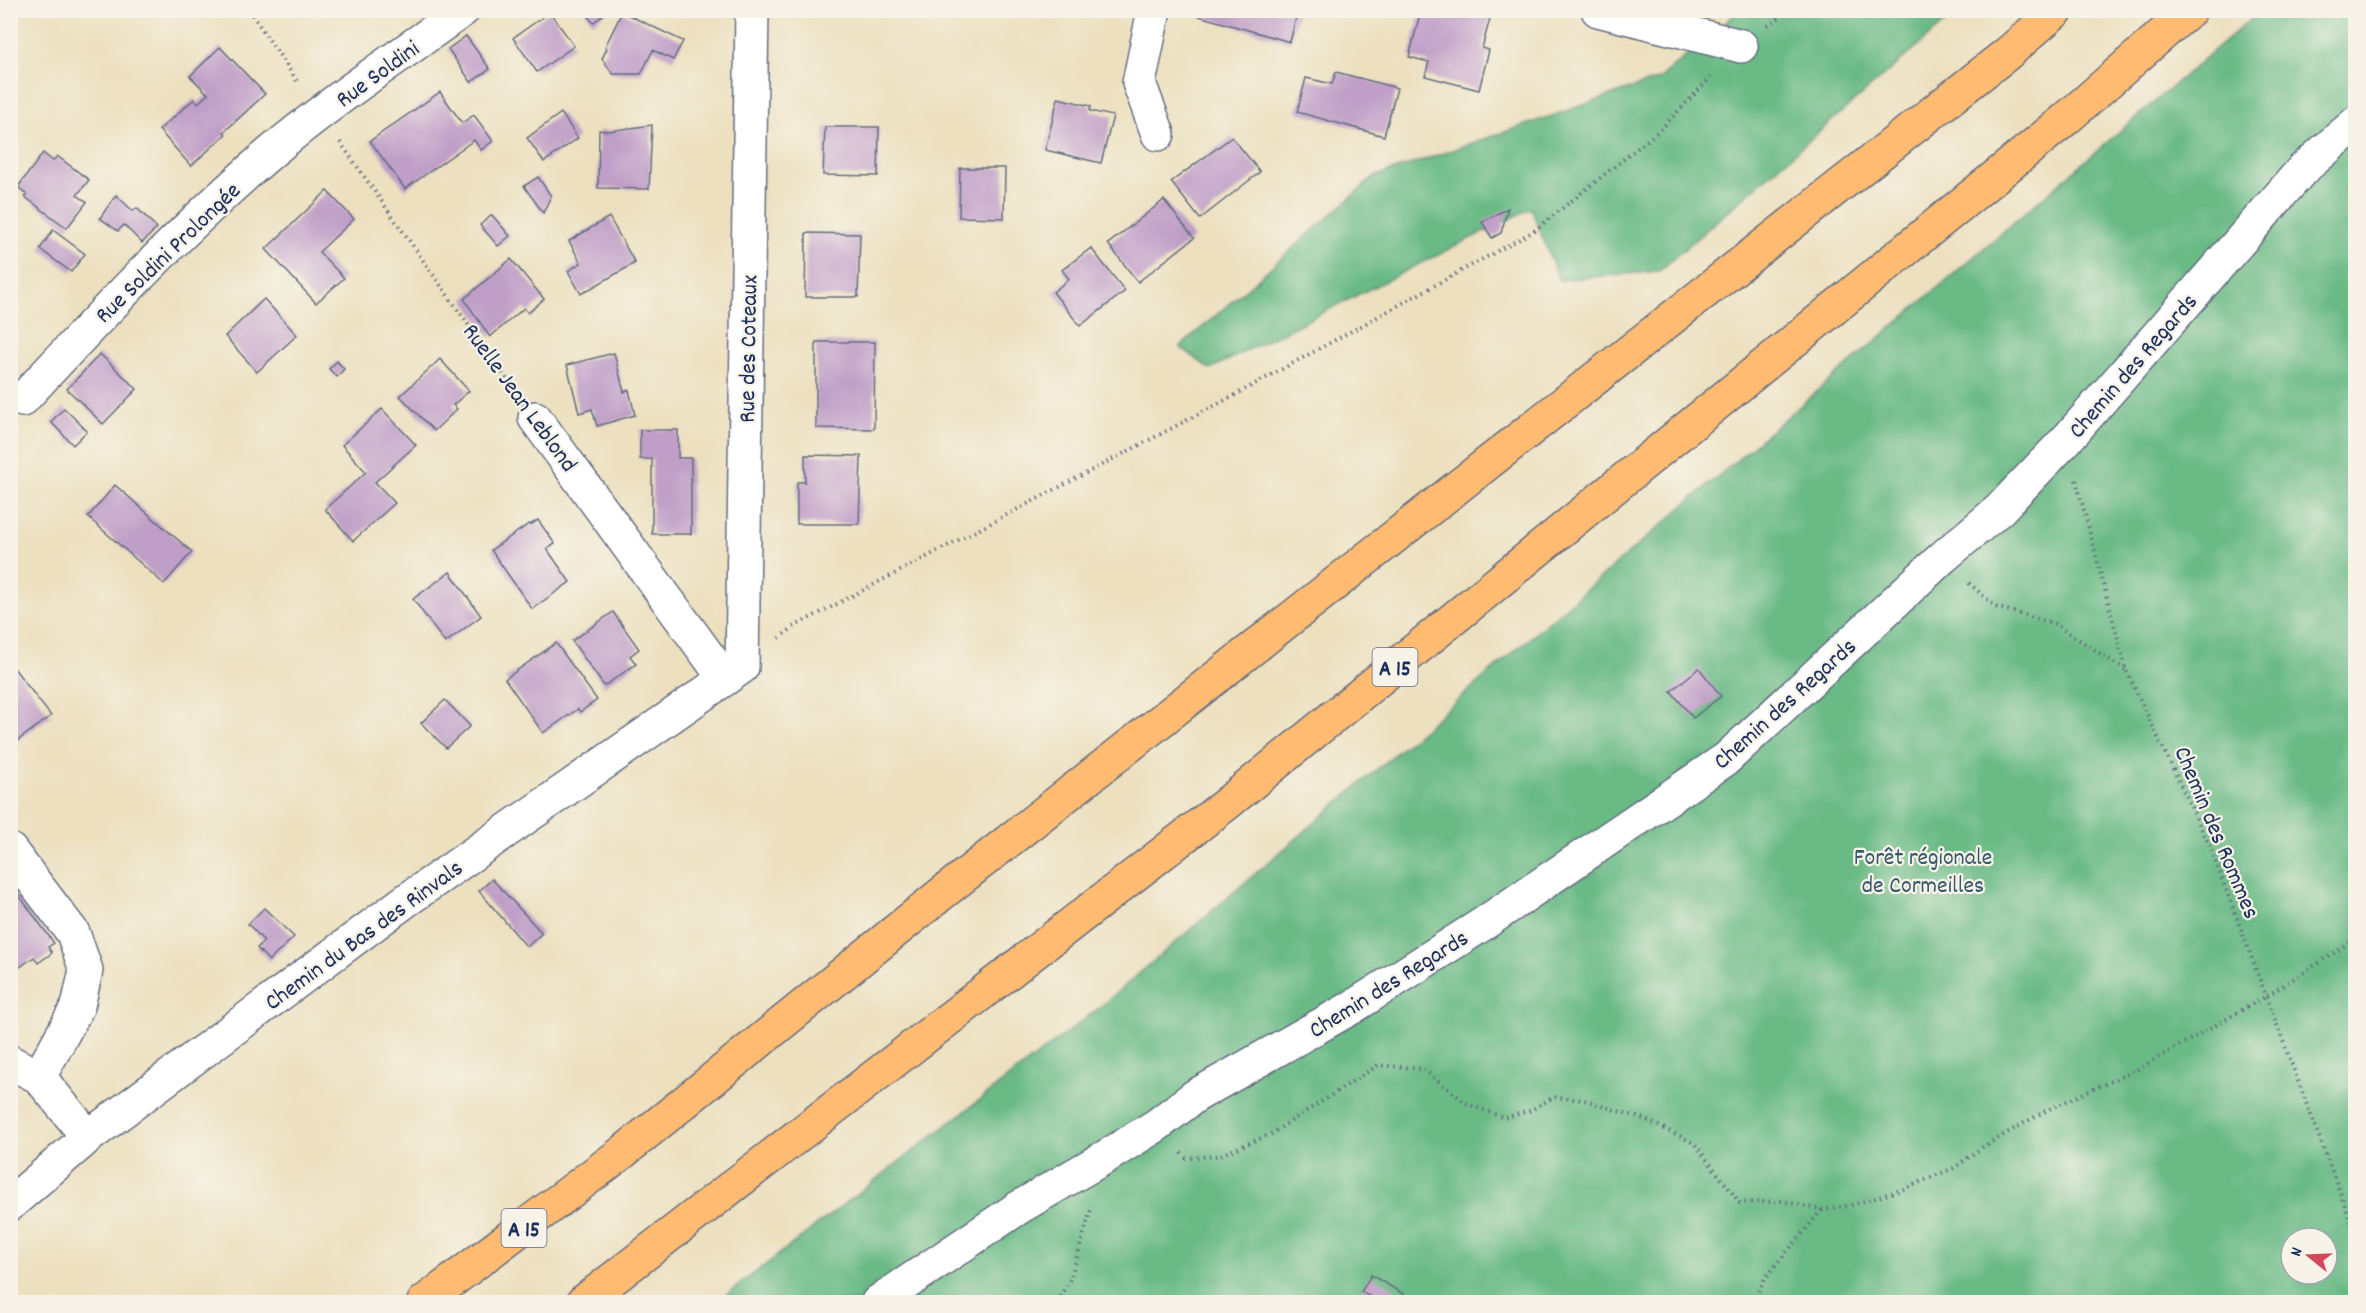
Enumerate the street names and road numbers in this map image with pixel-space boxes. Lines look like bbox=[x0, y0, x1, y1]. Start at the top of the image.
street label: Rue Soldini bbox=[330, 33, 428, 117]
street label: Rue Soldini Prolongée bbox=[89, 176, 250, 333]
street label: Rue des Coteaux bbox=[732, 275, 768, 423]
street label: Chemin des Regards bbox=[2062, 287, 2207, 447]
street label: Ruelle Jean Leblond bbox=[453, 317, 584, 480]
street label: Chemin des Regards bbox=[1707, 632, 1865, 779]
road number: A 15 bbox=[1372, 648, 1418, 686]
street label: Chemin des Rommes bbox=[2164, 742, 2267, 925]
street label: Chemin du Bas des Rinvals bbox=[259, 853, 471, 1020]
street label: Chemin des Regards bbox=[1303, 923, 1476, 1048]
road number: A 15 bbox=[502, 1209, 546, 1247]

